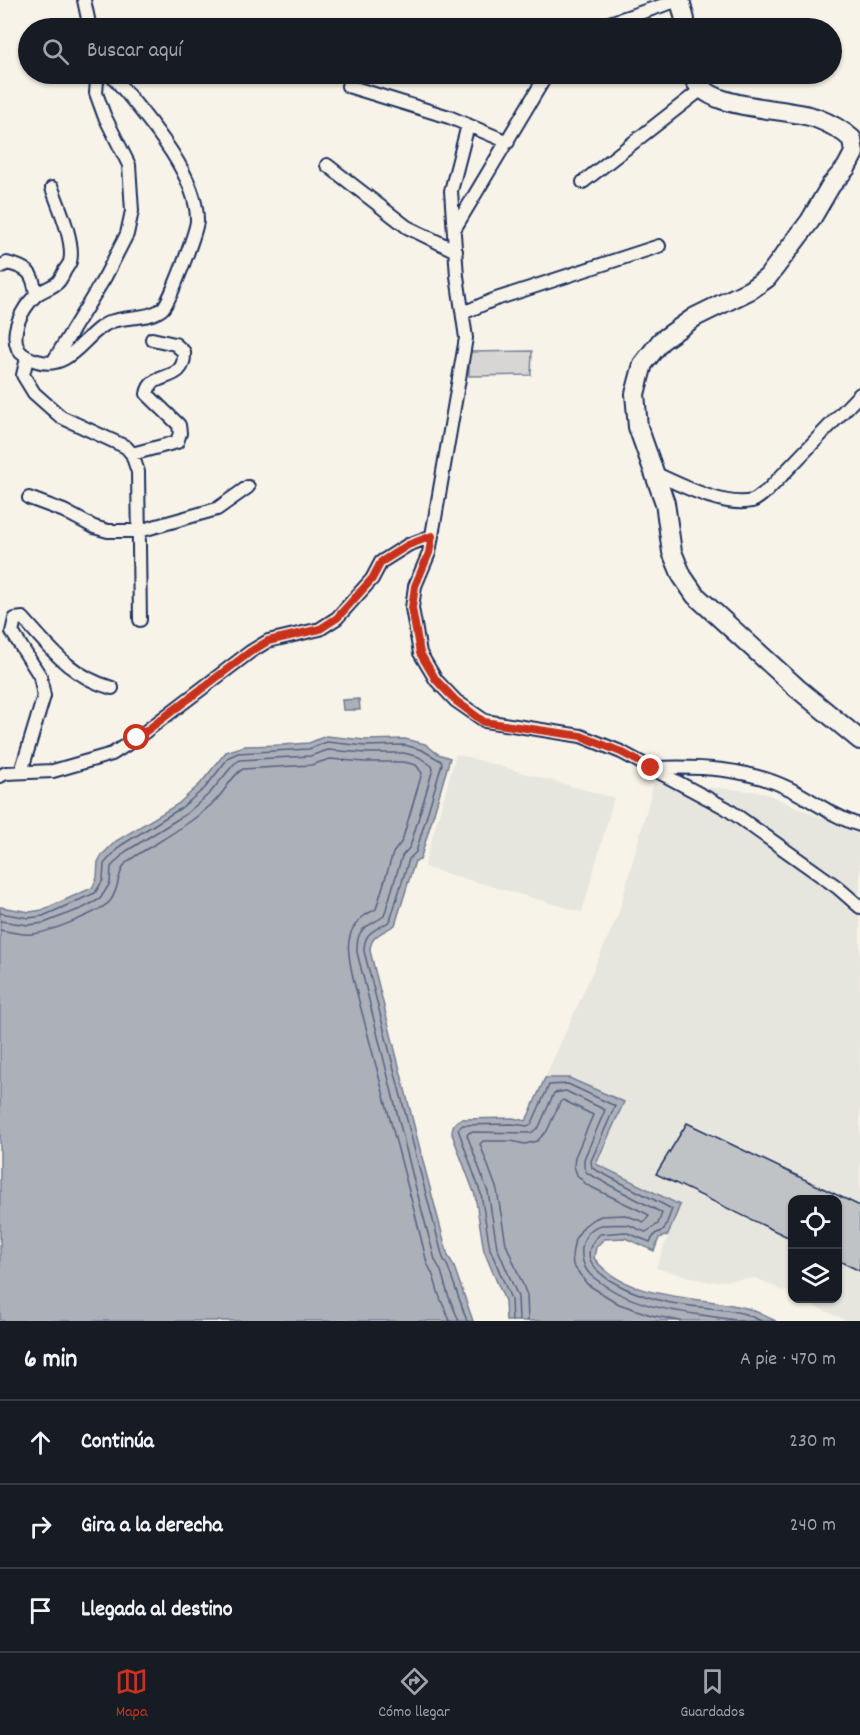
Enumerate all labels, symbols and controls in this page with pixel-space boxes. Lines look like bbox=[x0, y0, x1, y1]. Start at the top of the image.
search box bbox=[18, 18, 842, 84]
icon: search bbox=[39, 35, 72, 68]
text: Buscar aquí bbox=[87, 36, 182, 67]
route start bbox=[123, 724, 149, 750]
route end bbox=[637, 754, 663, 780]
map controls bbox=[788, 1195, 842, 1303]
button: locate bbox=[788, 1195, 842, 1249]
button: layers bbox=[788, 1249, 842, 1303]
text: 6 min bbox=[24, 1342, 77, 1379]
text: A pie · 470 m bbox=[740, 1346, 836, 1374]
icon: ahead bbox=[24, 1426, 57, 1459]
text: Continúa bbox=[81, 1427, 154, 1458]
text: 230 m bbox=[789, 1428, 836, 1456]
icon: right bbox=[24, 1510, 57, 1543]
text: Gira a la derecha bbox=[81, 1511, 223, 1542]
text: 240 m bbox=[790, 1512, 836, 1540]
icon: arrive bbox=[24, 1594, 57, 1627]
text: Llegada al destino bbox=[81, 1595, 233, 1626]
tab: Mapa bbox=[115, 1665, 148, 1724]
tab: Cómo llegar bbox=[378, 1665, 450, 1724]
tab: Guardados bbox=[680, 1665, 745, 1724]

